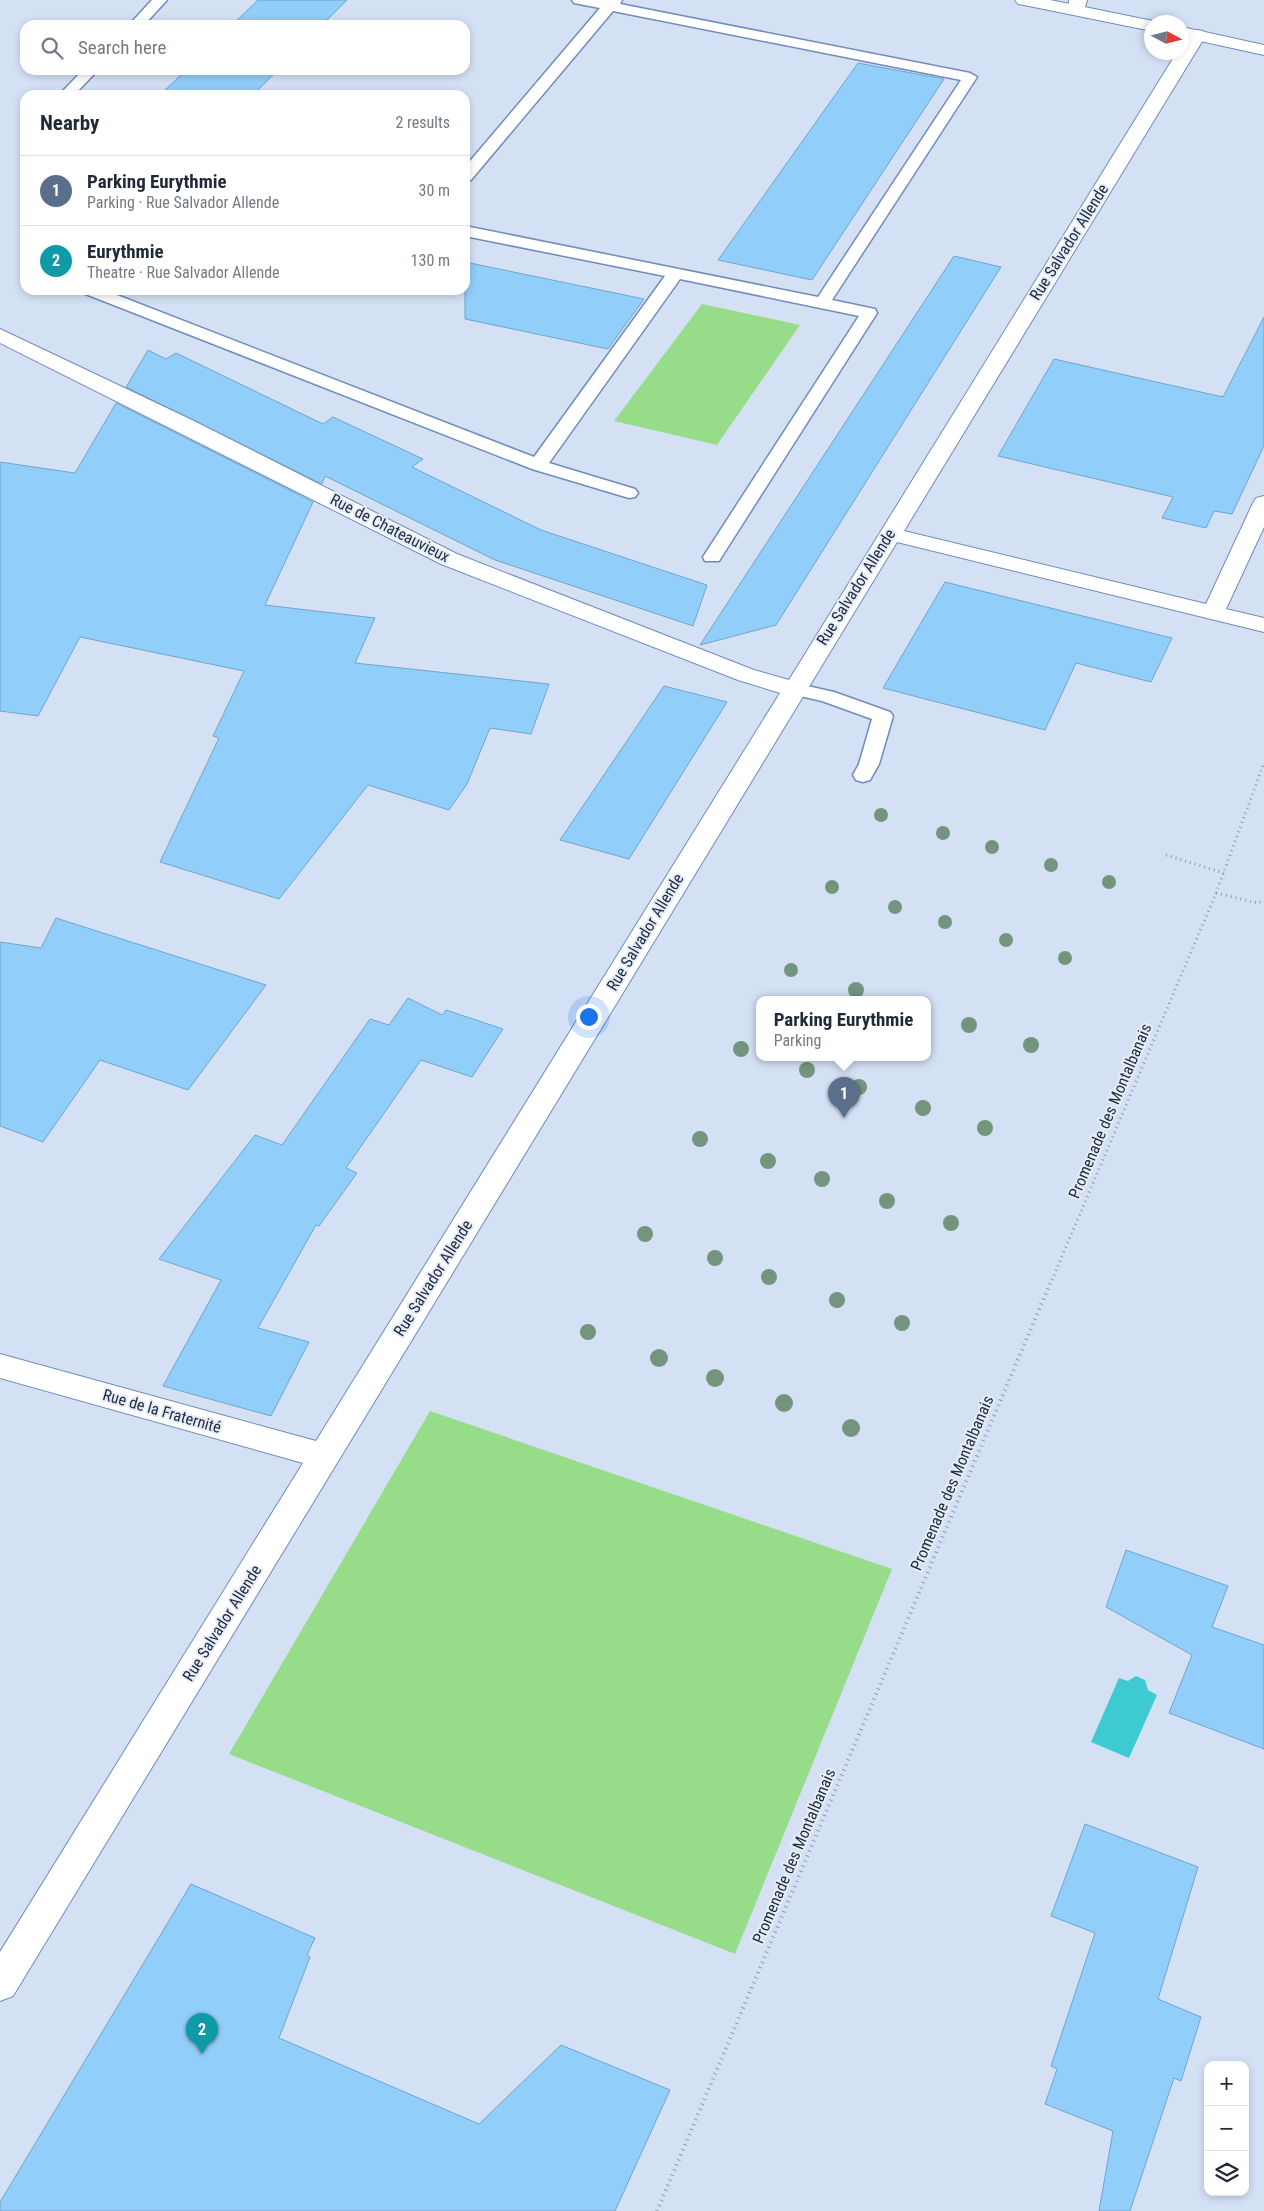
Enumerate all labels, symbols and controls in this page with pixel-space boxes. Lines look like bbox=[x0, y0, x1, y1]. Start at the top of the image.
north arrow bbox=[1144, 15, 1189, 60]
search box bbox=[20, 20, 470, 75]
icon: search bbox=[38, 34, 66, 62]
text: Search here bbox=[78, 36, 166, 59]
text: Nearby bbox=[40, 111, 99, 135]
text: 2 results bbox=[395, 113, 450, 132]
text: Parking Eurythmie bbox=[87, 170, 227, 193]
street label: Rue Salvador Allende bbox=[1026, 180, 1112, 304]
text: 1 bbox=[52, 181, 60, 200]
text: 30 m bbox=[418, 181, 450, 200]
text: Parking · Rue Salvador Allende bbox=[87, 193, 279, 212]
text: Eurythmie bbox=[87, 240, 164, 263]
text: 2 bbox=[52, 251, 60, 270]
text: 130 m bbox=[411, 251, 450, 270]
text: Theatre · Rue Salvador Allende bbox=[87, 263, 280, 282]
street label: Rue de Chateauvieux bbox=[327, 490, 453, 566]
street label: Rue Salvador Allende bbox=[813, 525, 899, 649]
street label: Rue Salvador Allende bbox=[603, 870, 687, 994]
popup bbox=[756, 996, 931, 1061]
your location bbox=[576, 1004, 602, 1030]
text: Parking Eurythmie bbox=[774, 1008, 913, 1031]
street label: Promenade des Montalbanais bbox=[1065, 1021, 1155, 1201]
text: Parking bbox=[774, 1031, 822, 1050]
pin: 1 bbox=[828, 1077, 860, 1118]
street label: Rue Salvador Allende bbox=[390, 1216, 476, 1340]
street label: Rue de la Fraternité bbox=[101, 1385, 223, 1437]
street label: Promenade des Montalbanais bbox=[907, 1393, 997, 1573]
street label: Rue Salvador Allende bbox=[179, 1561, 265, 1685]
street label: Promenade des Montalbanais bbox=[749, 1766, 839, 1946]
pin: 2 bbox=[186, 2013, 218, 2054]
map controls bbox=[1204, 2061, 1249, 2196]
button: + bbox=[1204, 2061, 1249, 2106]
button: − bbox=[1204, 2106, 1249, 2151]
button: layers bbox=[1204, 2151, 1249, 2196]

